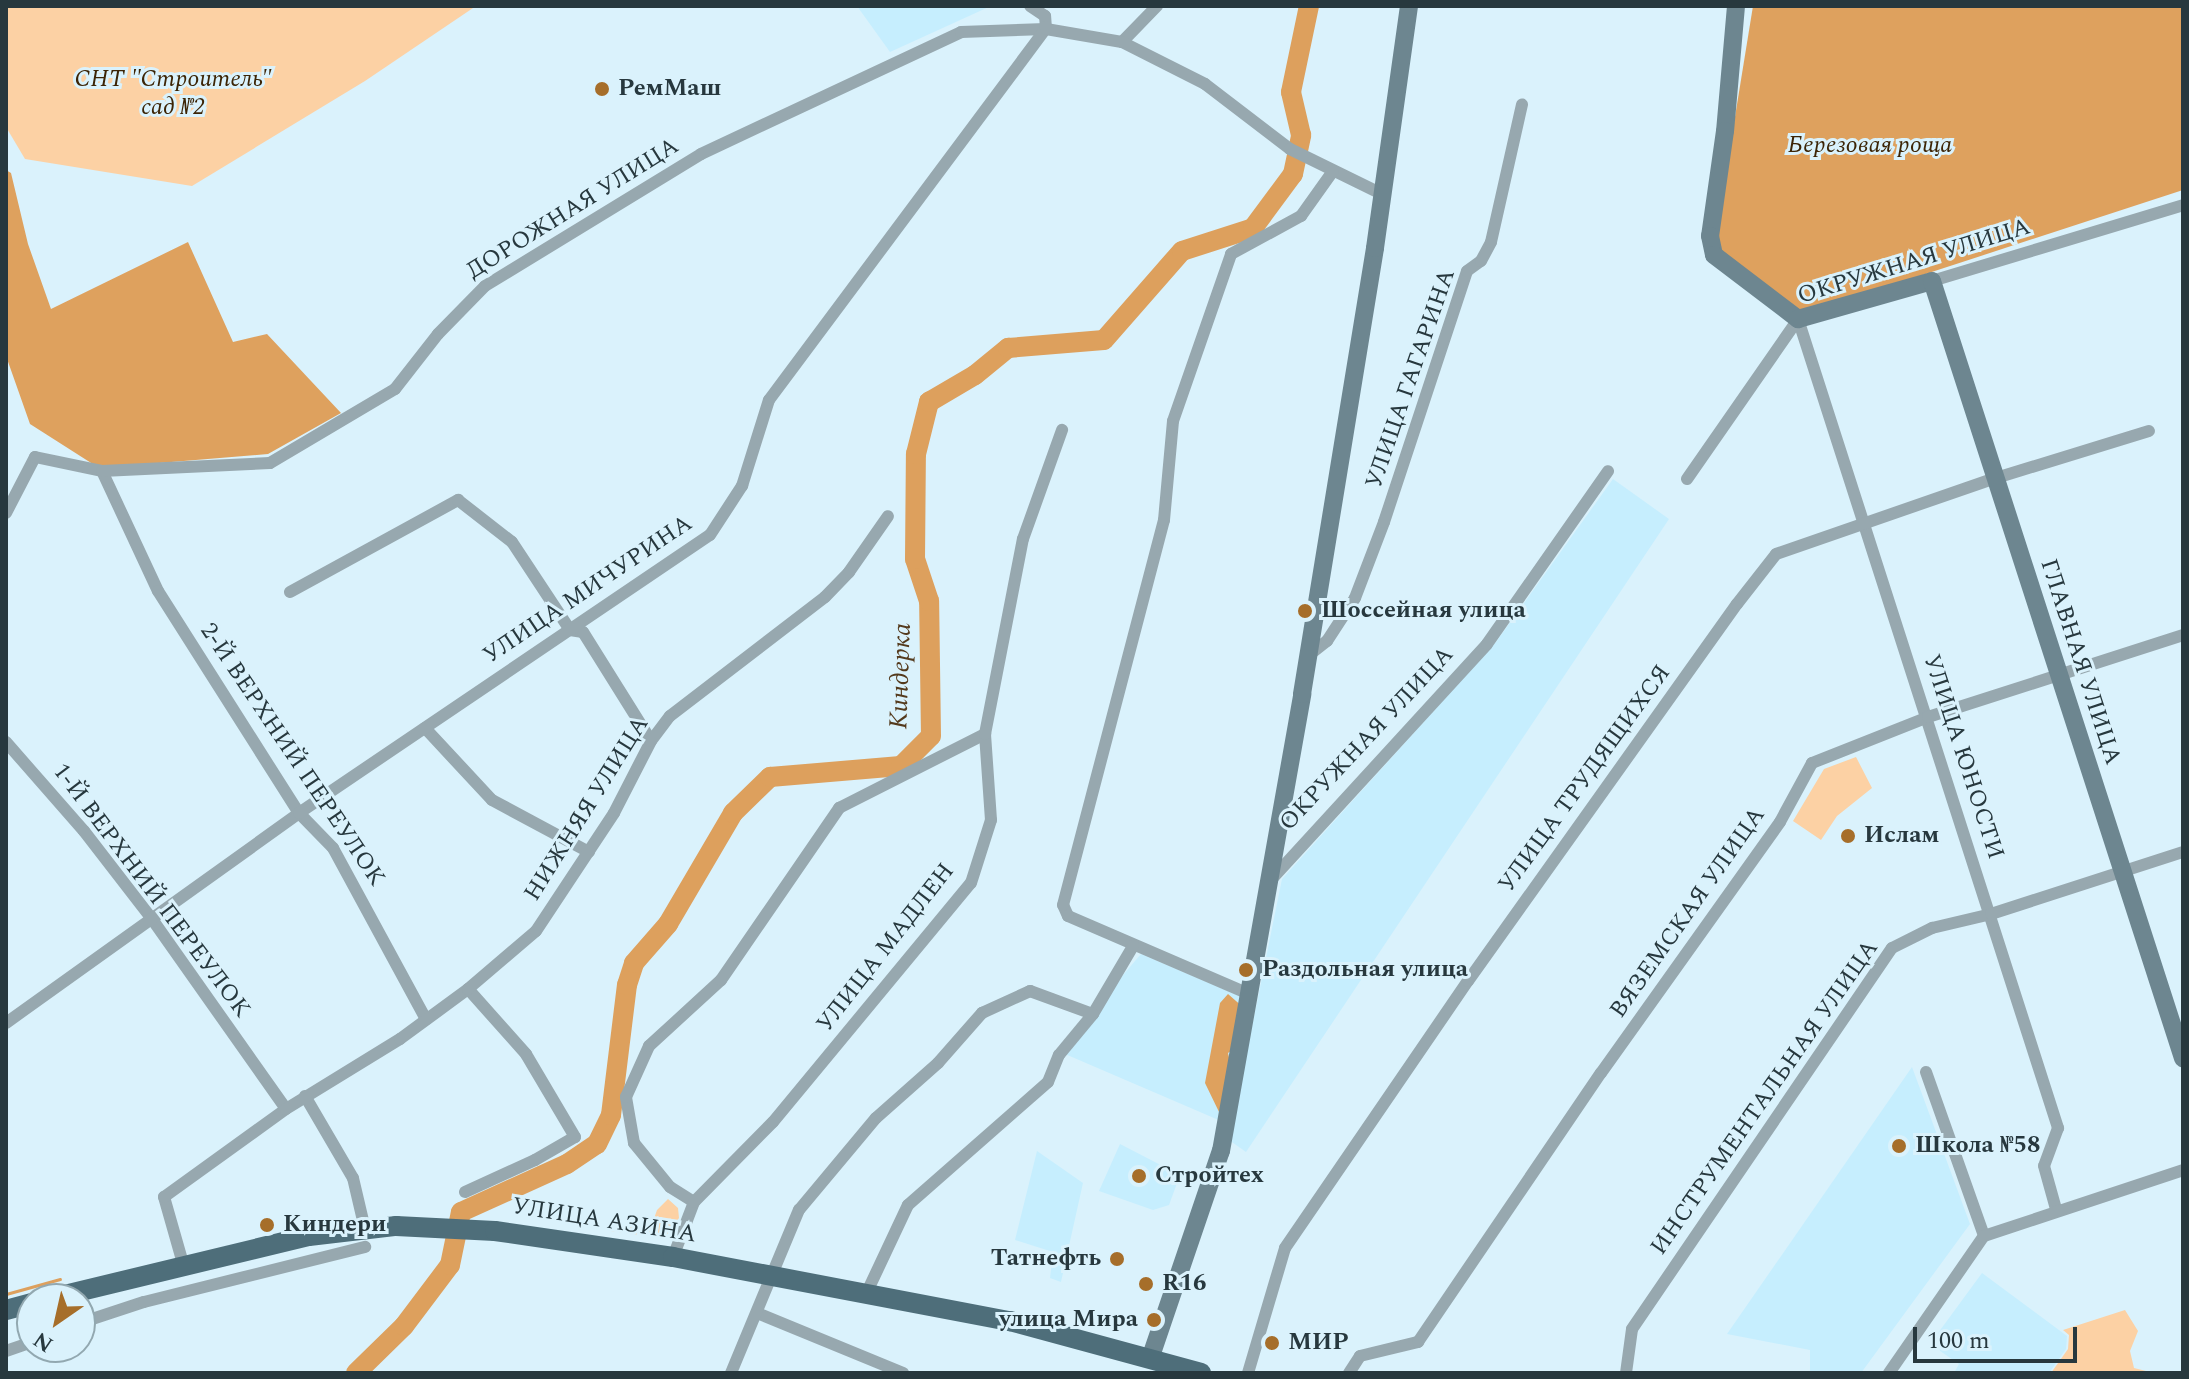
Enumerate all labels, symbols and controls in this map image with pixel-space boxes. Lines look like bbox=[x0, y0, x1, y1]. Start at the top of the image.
park label: СНТ "Строитель" сад №2 bbox=[74, 66, 272, 122]
place label: РемМаш bbox=[618, 75, 721, 103]
marker: РемМаш bbox=[593, 80, 611, 98]
street label: ДОРОЖНАЯ УЛИЦА bbox=[462, 132, 684, 286]
park label: Березовая роща bbox=[1788, 132, 1952, 160]
street label: ОКРУЖНАЯ УЛИЦА bbox=[1794, 213, 2034, 311]
street label: УЛИЦА ГАГАРИНА bbox=[1360, 266, 1462, 492]
street label: УЛИЦА МИЧУРИНА bbox=[478, 509, 698, 671]
street label: ГЛАВНАЯ УЛИЦА bbox=[2033, 555, 2127, 769]
place label: Шоссейная улица bbox=[1321, 597, 1526, 625]
marker: Шоссейная улица bbox=[1296, 602, 1314, 620]
street label: 2-Й ВЕРХНИЙ ПЕРЕУЛОК bbox=[193, 618, 391, 892]
water label: Киндерка bbox=[884, 622, 918, 730]
street label: ОКРУЖНАЯ УЛИЦА bbox=[1274, 641, 1460, 837]
street label: УЛИЦА ЮНОСТИ bbox=[1916, 651, 2010, 863]
street label: УЛИЦА ТРУДЯЩИХСЯ bbox=[1493, 660, 1677, 898]
street label: НИЖНЯЯ УЛИЦА bbox=[519, 711, 655, 907]
street label: 1-Й ВЕРХНИЙ ПЕРЕУЛОК bbox=[46, 758, 256, 1024]
street label: ВЯЗЕМСКАЯ УЛИЦА bbox=[1604, 802, 1772, 1024]
place label: Ислам bbox=[1864, 822, 1939, 850]
marker: Ислам bbox=[1839, 827, 1857, 845]
street label: УЛИЦА МАДЛЕН bbox=[811, 858, 961, 1038]
street label: ИНСТРУМЕНТАЛЬНАЯ УЛИЦА bbox=[1645, 935, 1885, 1261]
place label: Раздольная улица bbox=[1262, 956, 1468, 984]
marker: Раздольная улица bbox=[1237, 961, 1255, 979]
place label: Школа №58 bbox=[1915, 1132, 2040, 1160]
marker: Школа №58 bbox=[1890, 1137, 1908, 1155]
place label: Стройтех bbox=[1155, 1162, 1264, 1190]
marker: Стройтех bbox=[1130, 1167, 1148, 1185]
street label: УЛИЦА АЗИНА bbox=[510, 1192, 698, 1250]
place label: Киндери bbox=[283, 1211, 386, 1239]
marker: Киндери bbox=[258, 1216, 276, 1234]
place label: Татнефть bbox=[991, 1245, 1101, 1273]
marker: Татнефть bbox=[1108, 1250, 1126, 1268]
place label: R16 bbox=[1162, 1270, 1206, 1298]
marker: R16 bbox=[1137, 1275, 1155, 1293]
north arrow bbox=[16, 1283, 96, 1363]
place label: улица Мира bbox=[999, 1306, 1138, 1334]
marker: улица Мира bbox=[1145, 1311, 1163, 1329]
scale bar bbox=[1917, 1311, 2081, 1361]
text: N bbox=[27, 1323, 60, 1360]
text: 100 m bbox=[1927, 1323, 1990, 1359]
place label: МИР bbox=[1288, 1329, 1349, 1357]
marker: МИР bbox=[1263, 1334, 1281, 1352]

